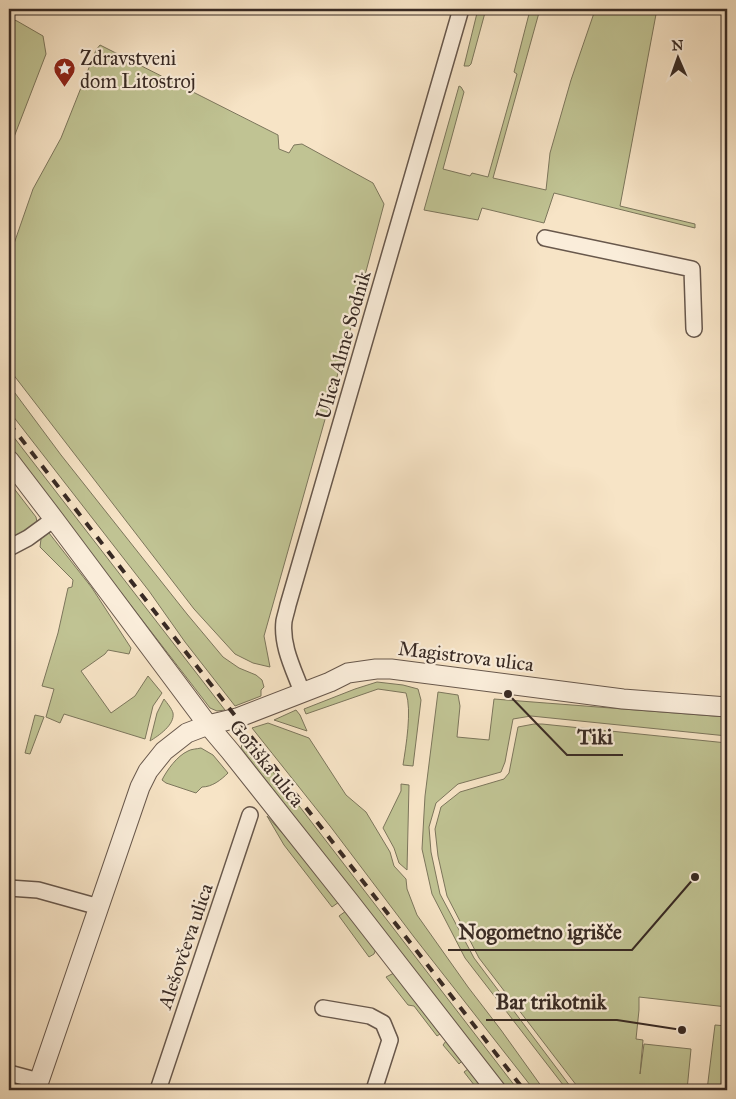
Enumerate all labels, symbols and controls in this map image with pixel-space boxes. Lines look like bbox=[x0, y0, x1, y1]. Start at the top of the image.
north arrow bbox=[654, 32, 704, 82]
text: N bbox=[671, 37, 684, 54]
place label: Zdravstveni dom Litostroj bbox=[80, 46, 196, 93]
place icon: Zdravstveni dom Litostroj bbox=[52, 57, 76, 88]
street label: Ulica Alme Sodnik bbox=[310, 267, 376, 422]
street label: Magistrova ulica bbox=[397, 636, 536, 677]
street label: Goriška ulica bbox=[224, 714, 310, 812]
callout: Tiki bbox=[567, 719, 623, 755]
text: Tiki bbox=[576, 724, 613, 750]
street label: Alešovčeva ulica bbox=[152, 879, 218, 1013]
callout: Nogometno igrišče bbox=[448, 914, 632, 950]
text: Nogometno igrišče bbox=[458, 919, 622, 945]
callout: Bar trikotnik bbox=[486, 984, 617, 1020]
text: Bar trikotnik bbox=[496, 989, 608, 1015]

